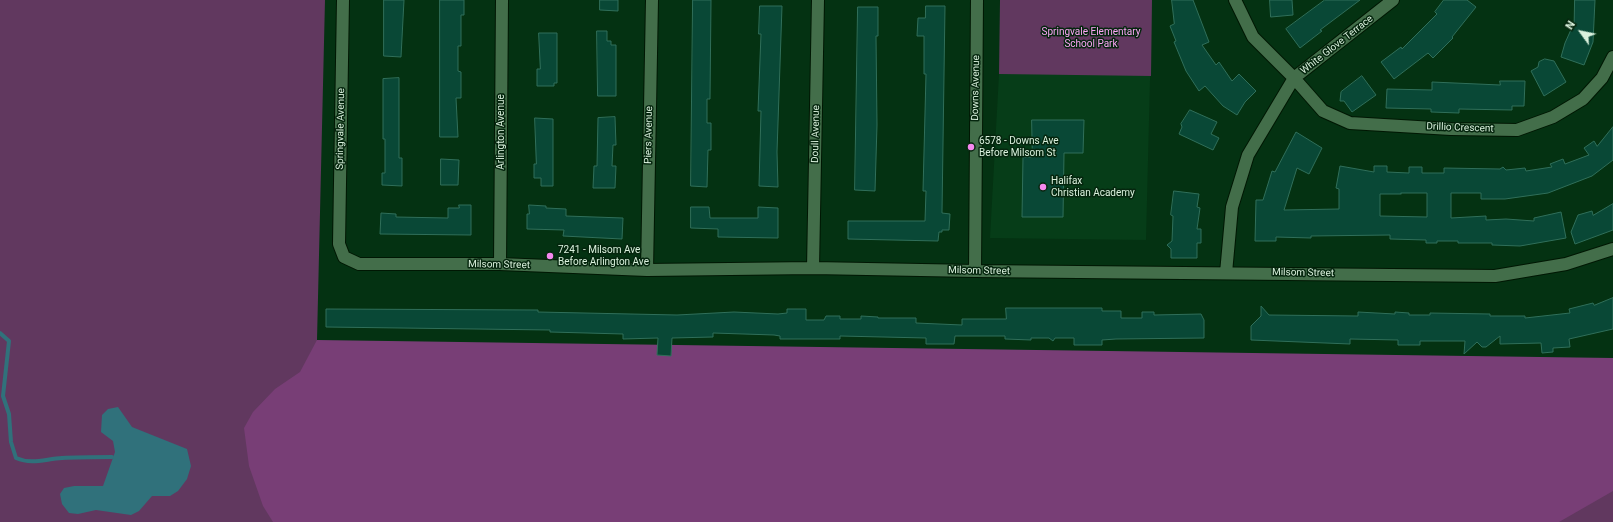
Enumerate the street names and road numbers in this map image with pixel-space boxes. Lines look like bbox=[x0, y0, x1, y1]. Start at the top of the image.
street label: White Glove Terrace bbox=[1298, 13, 1376, 77]
street label: Downs Avenue bbox=[969, 55, 983, 121]
street label: Springvale Avenue bbox=[334, 88, 348, 170]
street label: Arlington Avenue bbox=[495, 94, 507, 170]
street label: Doull Avenue bbox=[809, 105, 823, 163]
street label: Piers Avenue bbox=[642, 106, 656, 164]
street label: Drillio Crescent bbox=[1426, 121, 1494, 135]
street label: Milsom Street bbox=[468, 258, 530, 272]
street label: Milsom Street bbox=[948, 264, 1010, 278]
street label: Milsom Street bbox=[1272, 266, 1334, 280]

